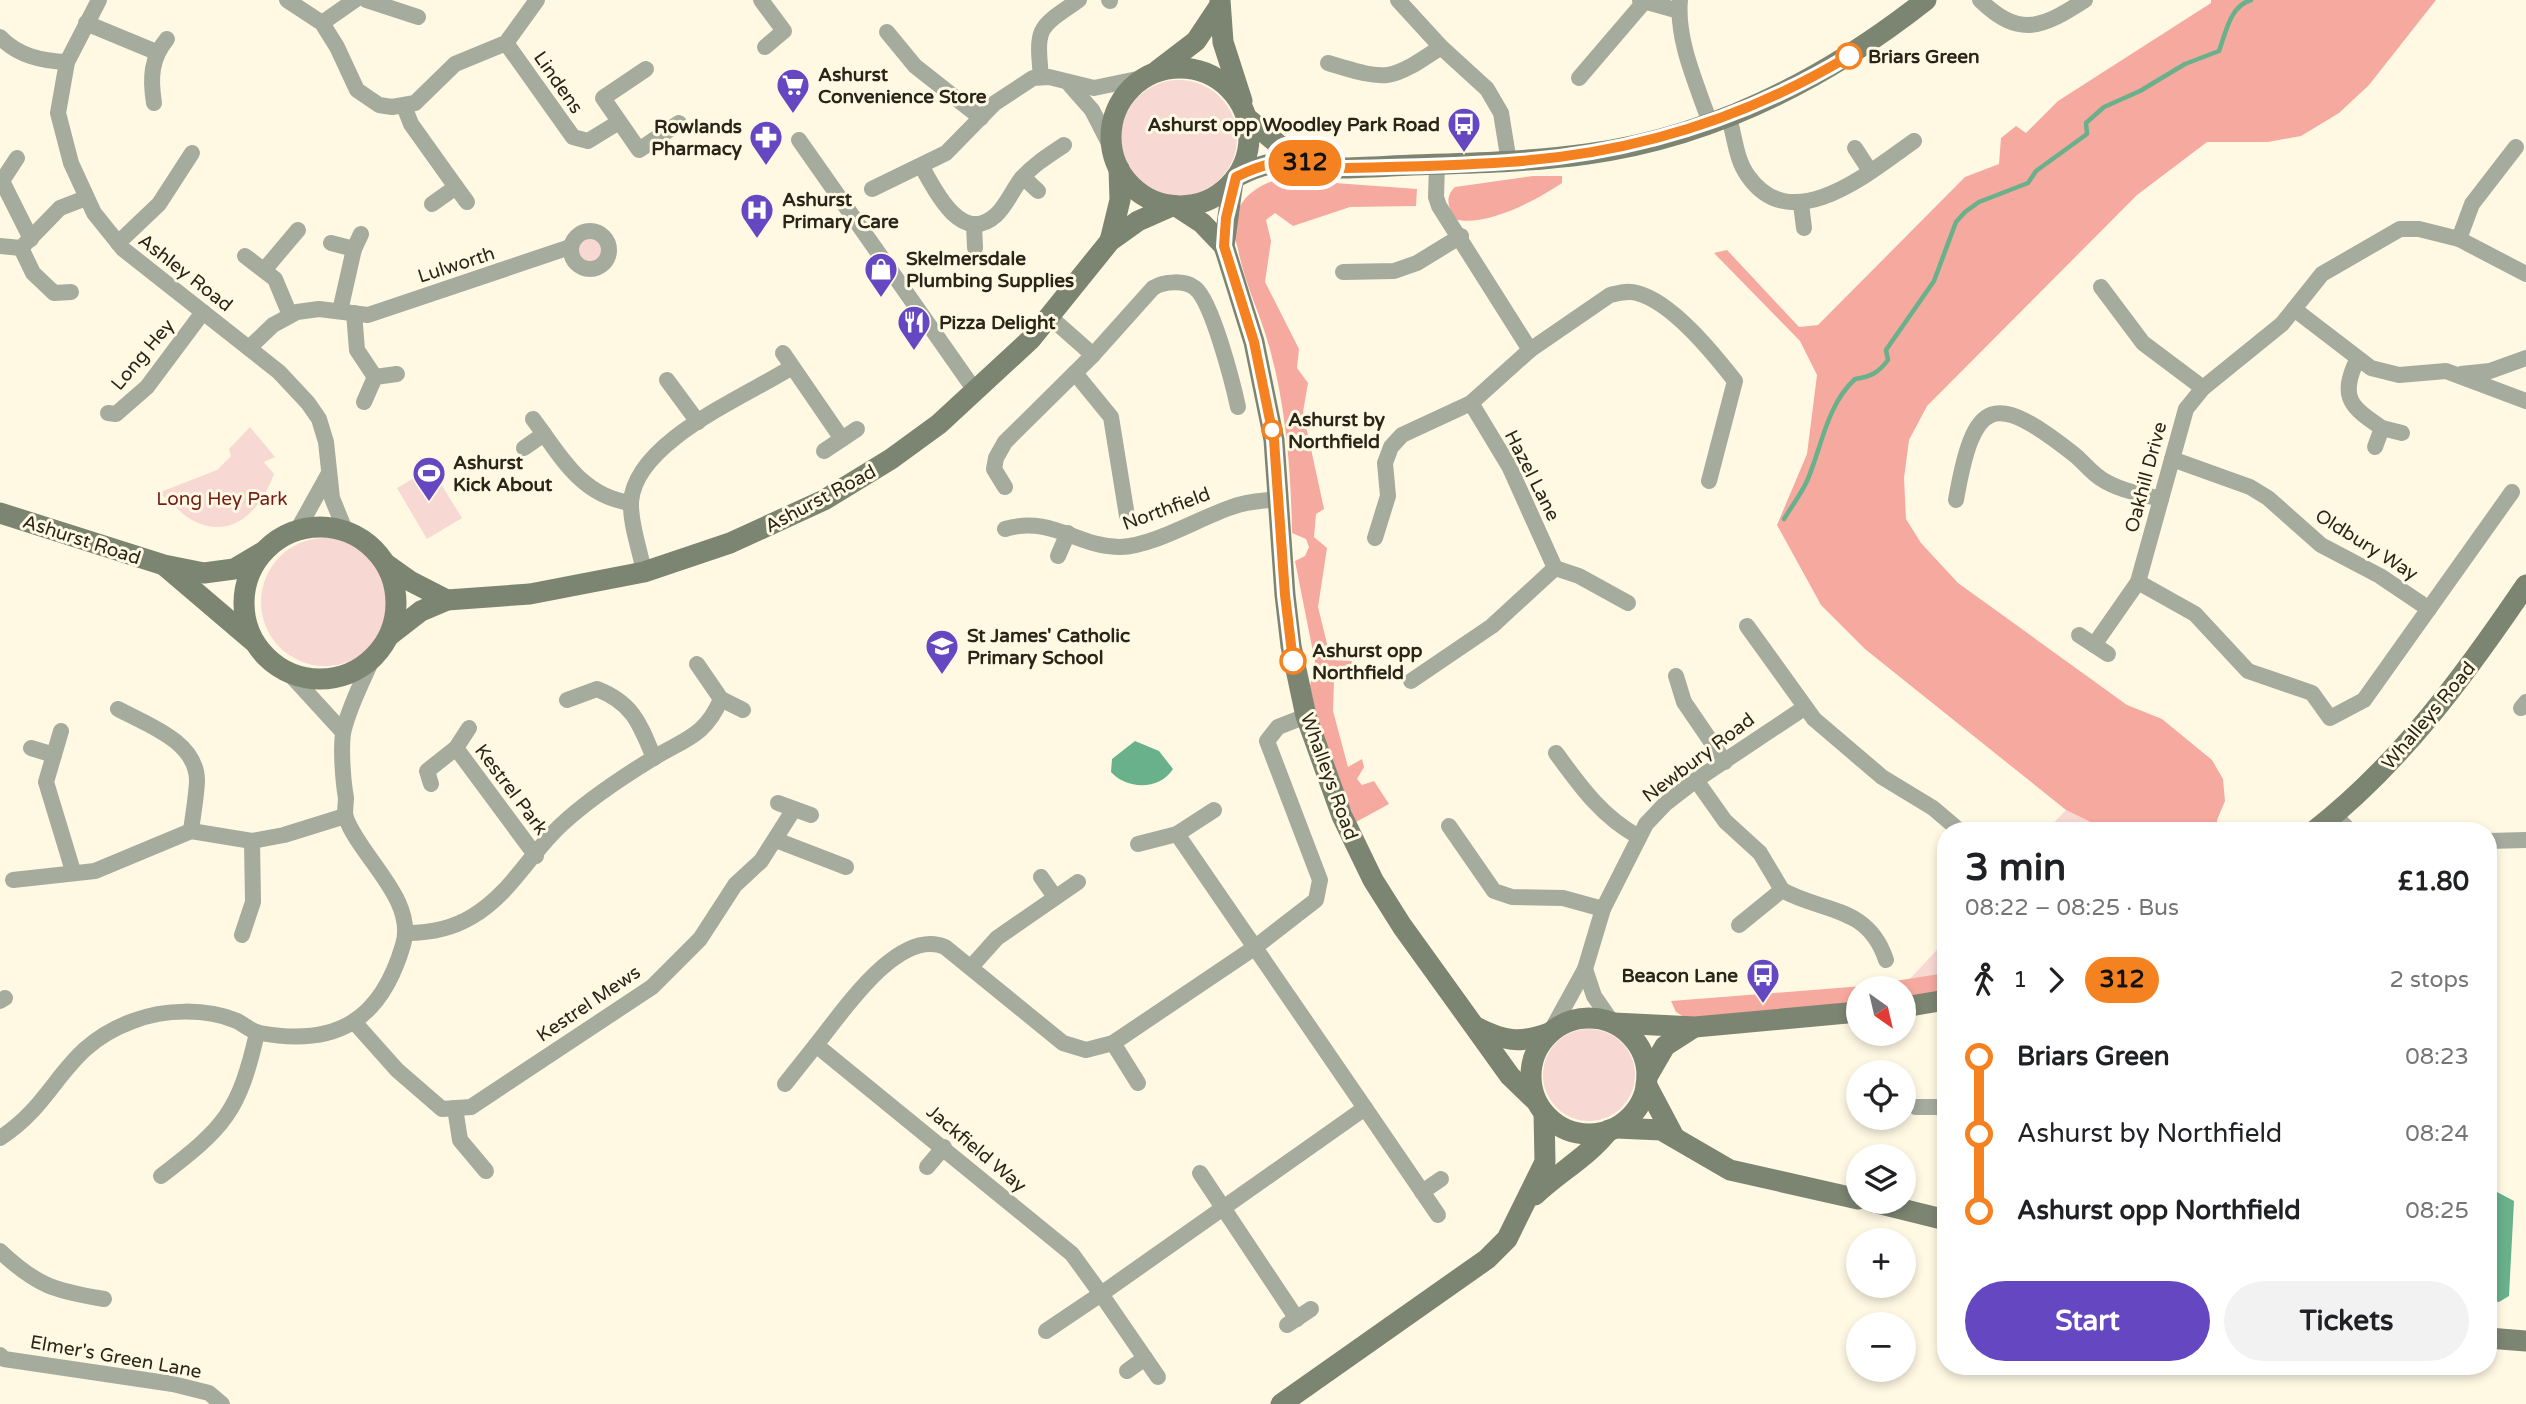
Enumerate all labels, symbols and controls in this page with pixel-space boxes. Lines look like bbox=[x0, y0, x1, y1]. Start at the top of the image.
marker: Briars Green bbox=[1836, 43, 1862, 69]
place label: Briars Green bbox=[1868, 46, 1980, 68]
street label: Lindens bbox=[529, 47, 587, 118]
place label: Ashurst Convenience Store bbox=[818, 64, 987, 108]
supermarket icon: Ashurst Convenience Store bbox=[774, 66, 812, 115]
bus stop icon: Ashurst opp Woodley Park Road bbox=[1445, 105, 1483, 154]
place label: Ashurst opp Woodley Park Road bbox=[1147, 114, 1440, 137]
place label: Rowlands Pharmacy bbox=[651, 116, 743, 161]
pharmacy icon: Rowlands Pharmacy bbox=[747, 118, 785, 167]
line badge: 312 bbox=[1265, 140, 1345, 186]
text: 312 bbox=[1282, 148, 1328, 177]
place label: Ashurst Primary Care bbox=[782, 189, 899, 234]
hospital icon: Ashurst Primary Care bbox=[738, 191, 776, 240]
street label: Ashley Road bbox=[134, 229, 237, 316]
street label: Lulworth bbox=[415, 242, 498, 288]
place label: Skelmersdale Plumbing Supplies bbox=[906, 248, 1074, 293]
shop icon: Skelmersdale Plumbing Supplies bbox=[862, 250, 900, 299]
restaurant icon: Pizza Delight bbox=[895, 303, 933, 352]
place label: Pizza Delight bbox=[939, 312, 1056, 335]
street label: Long Hey bbox=[107, 315, 179, 395]
place label: Ashurst by Northfield bbox=[1288, 409, 1386, 453]
street label: Oakhill Drive bbox=[2121, 419, 2171, 535]
marker: Ashurst by Northfield bbox=[1262, 420, 1282, 440]
street label: Hazel Lane bbox=[1500, 426, 1564, 524]
place label: Ashurst Kick About bbox=[453, 452, 553, 496]
sports icon: Ashurst Kick About bbox=[410, 454, 448, 503]
street label: Ashurst Road bbox=[761, 460, 880, 537]
street label: Northfield bbox=[1119, 483, 1213, 535]
park label: Long Hey Park bbox=[156, 488, 288, 510]
street label: Oldbury Way bbox=[2311, 504, 2422, 585]
street label: Ashurst Road bbox=[20, 511, 143, 569]
place label: St James' Catholic Primary School bbox=[967, 625, 1130, 670]
school or university icon: St James' Catholic Primary School bbox=[923, 627, 961, 676]
place label: Ashurst opp Northfield bbox=[1312, 640, 1422, 684]
marker: Ashurst opp Northfield bbox=[1280, 648, 1306, 674]
street label: Whalleys Road bbox=[2377, 657, 2480, 774]
street label: Newbury Road bbox=[1638, 709, 1759, 807]
street label: Whalleys Road bbox=[1296, 710, 1362, 843]
street label: Kestrel Park bbox=[470, 740, 552, 839]
text: 3 min bbox=[1965, 845, 2066, 891]
text: £1.80 bbox=[2398, 866, 2469, 897]
text: 08:22 – 08:25 · Bus bbox=[1965, 894, 2179, 922]
bus stop icon: Beacon Lane bbox=[1744, 956, 1782, 1005]
street label: Kestrel Mews bbox=[533, 961, 645, 1047]
icon: walk bbox=[1965, 961, 2003, 999]
icon: forward bbox=[2037, 961, 2075, 999]
place label: Beacon Lane bbox=[1621, 965, 1738, 987]
text: 312 bbox=[2099, 965, 2145, 994]
text: 1 bbox=[2013, 966, 2027, 994]
text: 2 stops bbox=[2389, 966, 2469, 994]
north arrow bbox=[1846, 976, 1916, 1046]
map controls bbox=[1846, 976, 1916, 1382]
text: Briars Green bbox=[2017, 1041, 2170, 1072]
text: 08:23 bbox=[2405, 1043, 2469, 1071]
button: locate bbox=[1846, 1060, 1916, 1130]
street label: Jackfield Way bbox=[922, 1101, 1031, 1197]
text: Ashurst by Northfield bbox=[2017, 1118, 2282, 1149]
text: 08:24 bbox=[2405, 1120, 2469, 1148]
button: layers bbox=[1846, 1144, 1916, 1214]
text: Ashurst opp Northfield bbox=[2017, 1195, 2301, 1226]
text: 08:25 bbox=[2405, 1197, 2469, 1225]
button: + bbox=[1846, 1228, 1916, 1298]
button: Start bbox=[1965, 1281, 2210, 1361]
button: Tickets bbox=[2224, 1281, 2469, 1361]
button: − bbox=[1846, 1312, 1916, 1382]
street label: Elmer's Green Lane bbox=[28, 1331, 203, 1383]

